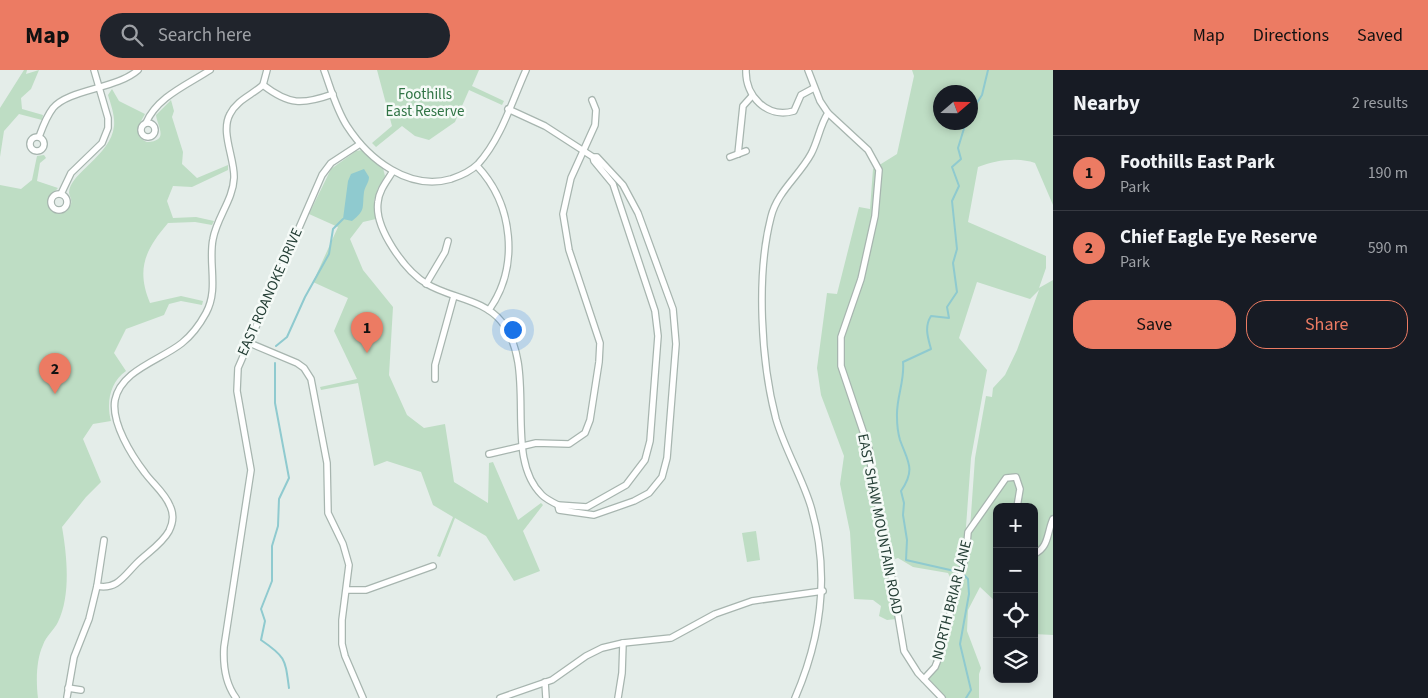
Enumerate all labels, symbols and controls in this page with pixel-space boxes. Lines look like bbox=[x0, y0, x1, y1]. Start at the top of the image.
search box bbox=[100, 13, 450, 58]
text: Map bbox=[25, 18, 70, 53]
icon: search bbox=[118, 21, 146, 49]
text: Search here bbox=[158, 22, 251, 49]
text: Map bbox=[1193, 23, 1225, 48]
text: Directions bbox=[1253, 23, 1329, 48]
text: Saved bbox=[1357, 23, 1403, 48]
park label: Foothills East Reserve bbox=[385, 84, 465, 122]
north arrow bbox=[933, 85, 978, 130]
text: Nearby bbox=[1073, 88, 1140, 118]
text: 2 results bbox=[1352, 92, 1408, 114]
text: Foothills East Park bbox=[1120, 149, 1275, 176]
text: 1 bbox=[1085, 162, 1093, 184]
text: 190 m bbox=[1368, 162, 1408, 184]
text: Park bbox=[1120, 176, 1150, 198]
text: Chief Eagle Eye Reserve bbox=[1120, 224, 1317, 251]
street label: EAST ROANOKE DRIVE bbox=[232, 225, 308, 359]
text: 2 bbox=[1085, 237, 1093, 259]
text: 590 m bbox=[1368, 237, 1408, 259]
text: Park bbox=[1120, 251, 1150, 273]
button: Save bbox=[1073, 300, 1236, 349]
button: Share bbox=[1246, 300, 1408, 349]
pin: 1 bbox=[351, 312, 383, 353]
your location bbox=[500, 317, 526, 343]
pin: 2 bbox=[39, 353, 71, 394]
street label: EAST SHAW MOUNTAIN ROAD bbox=[852, 432, 908, 616]
map controls bbox=[993, 503, 1038, 683]
button: + bbox=[993, 503, 1038, 548]
street label: NORTH BRIAR LANE bbox=[927, 538, 977, 662]
button: − bbox=[993, 548, 1038, 593]
button: locate bbox=[993, 593, 1038, 638]
button: layers bbox=[993, 638, 1038, 683]

